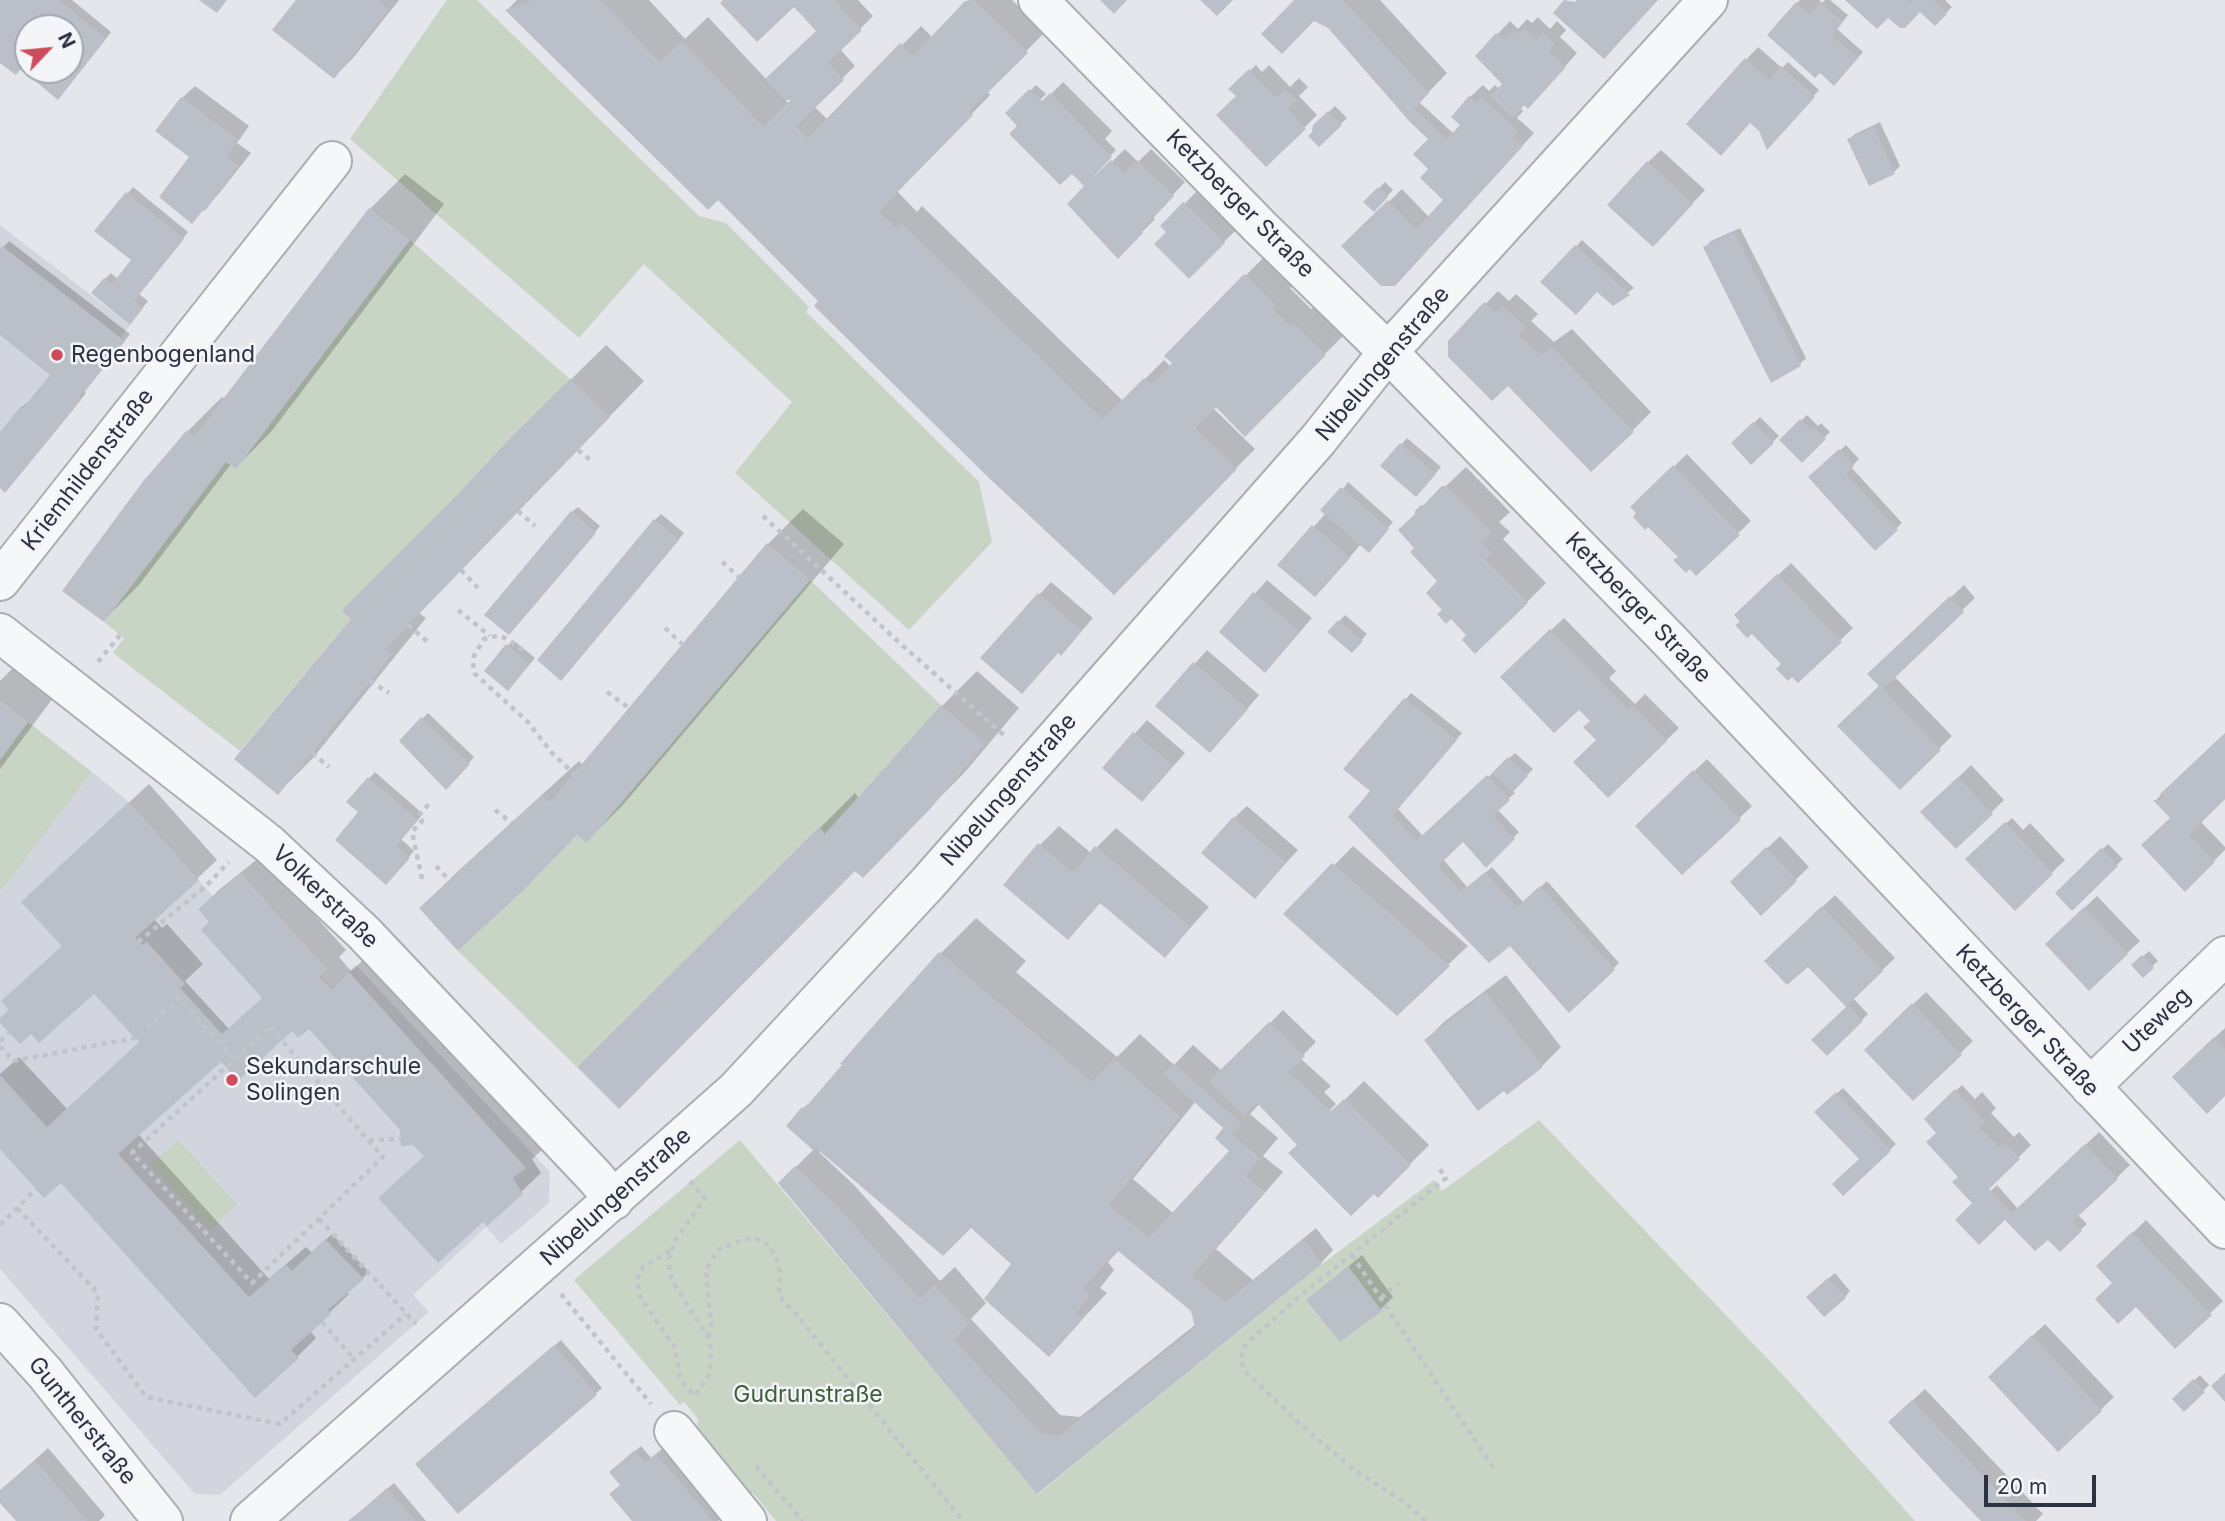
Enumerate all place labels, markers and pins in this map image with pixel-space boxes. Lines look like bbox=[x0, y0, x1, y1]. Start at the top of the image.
place label: Regenbogenland bbox=[71, 341, 255, 369]
marker: Regenbogenland bbox=[49, 347, 65, 363]
place label: Sekundarschule Solingen bbox=[246, 1053, 421, 1107]
marker: Sekundarschule Solingen bbox=[224, 1072, 240, 1088]

